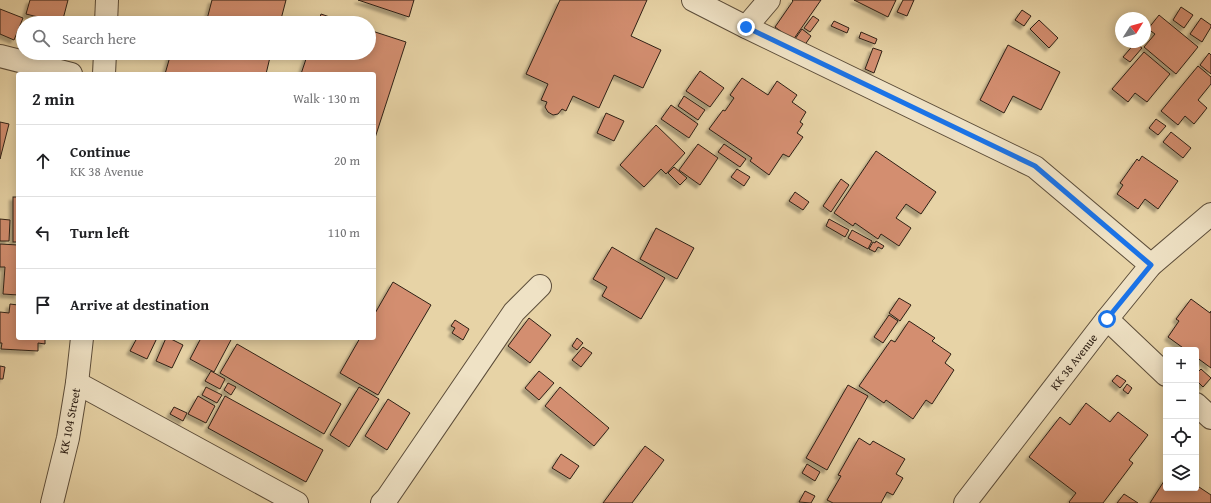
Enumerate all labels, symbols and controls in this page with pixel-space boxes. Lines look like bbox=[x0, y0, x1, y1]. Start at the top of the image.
north arrow bbox=[1115, 12, 1151, 48]
search box bbox=[16, 16, 376, 60]
route end bbox=[737, 18, 755, 36]
icon: search bbox=[30, 27, 52, 49]
text: Search here bbox=[62, 28, 136, 49]
text: 2 min bbox=[32, 86, 74, 111]
text: Walk · 130 m bbox=[293, 89, 360, 108]
text: Continue bbox=[70, 141, 131, 162]
icon: ahead bbox=[32, 150, 54, 172]
text: 20 m bbox=[334, 151, 360, 170]
text: KK 38 Avenue bbox=[70, 162, 144, 181]
icon: left bbox=[32, 222, 54, 244]
text: Turn left bbox=[70, 222, 129, 243]
text: 110 m bbox=[328, 223, 360, 242]
icon: arrive bbox=[32, 294, 54, 316]
text: Arrive at destination bbox=[70, 294, 209, 315]
route start bbox=[1098, 310, 1116, 328]
street label: KK 38 Avenue bbox=[1046, 329, 1101, 394]
map controls bbox=[1163, 347, 1199, 491]
button: + bbox=[1163, 347, 1199, 383]
button: − bbox=[1163, 383, 1199, 419]
street label: KK 104 Street bbox=[55, 386, 84, 456]
button: locate bbox=[1163, 419, 1199, 455]
button: layers bbox=[1163, 455, 1199, 491]

